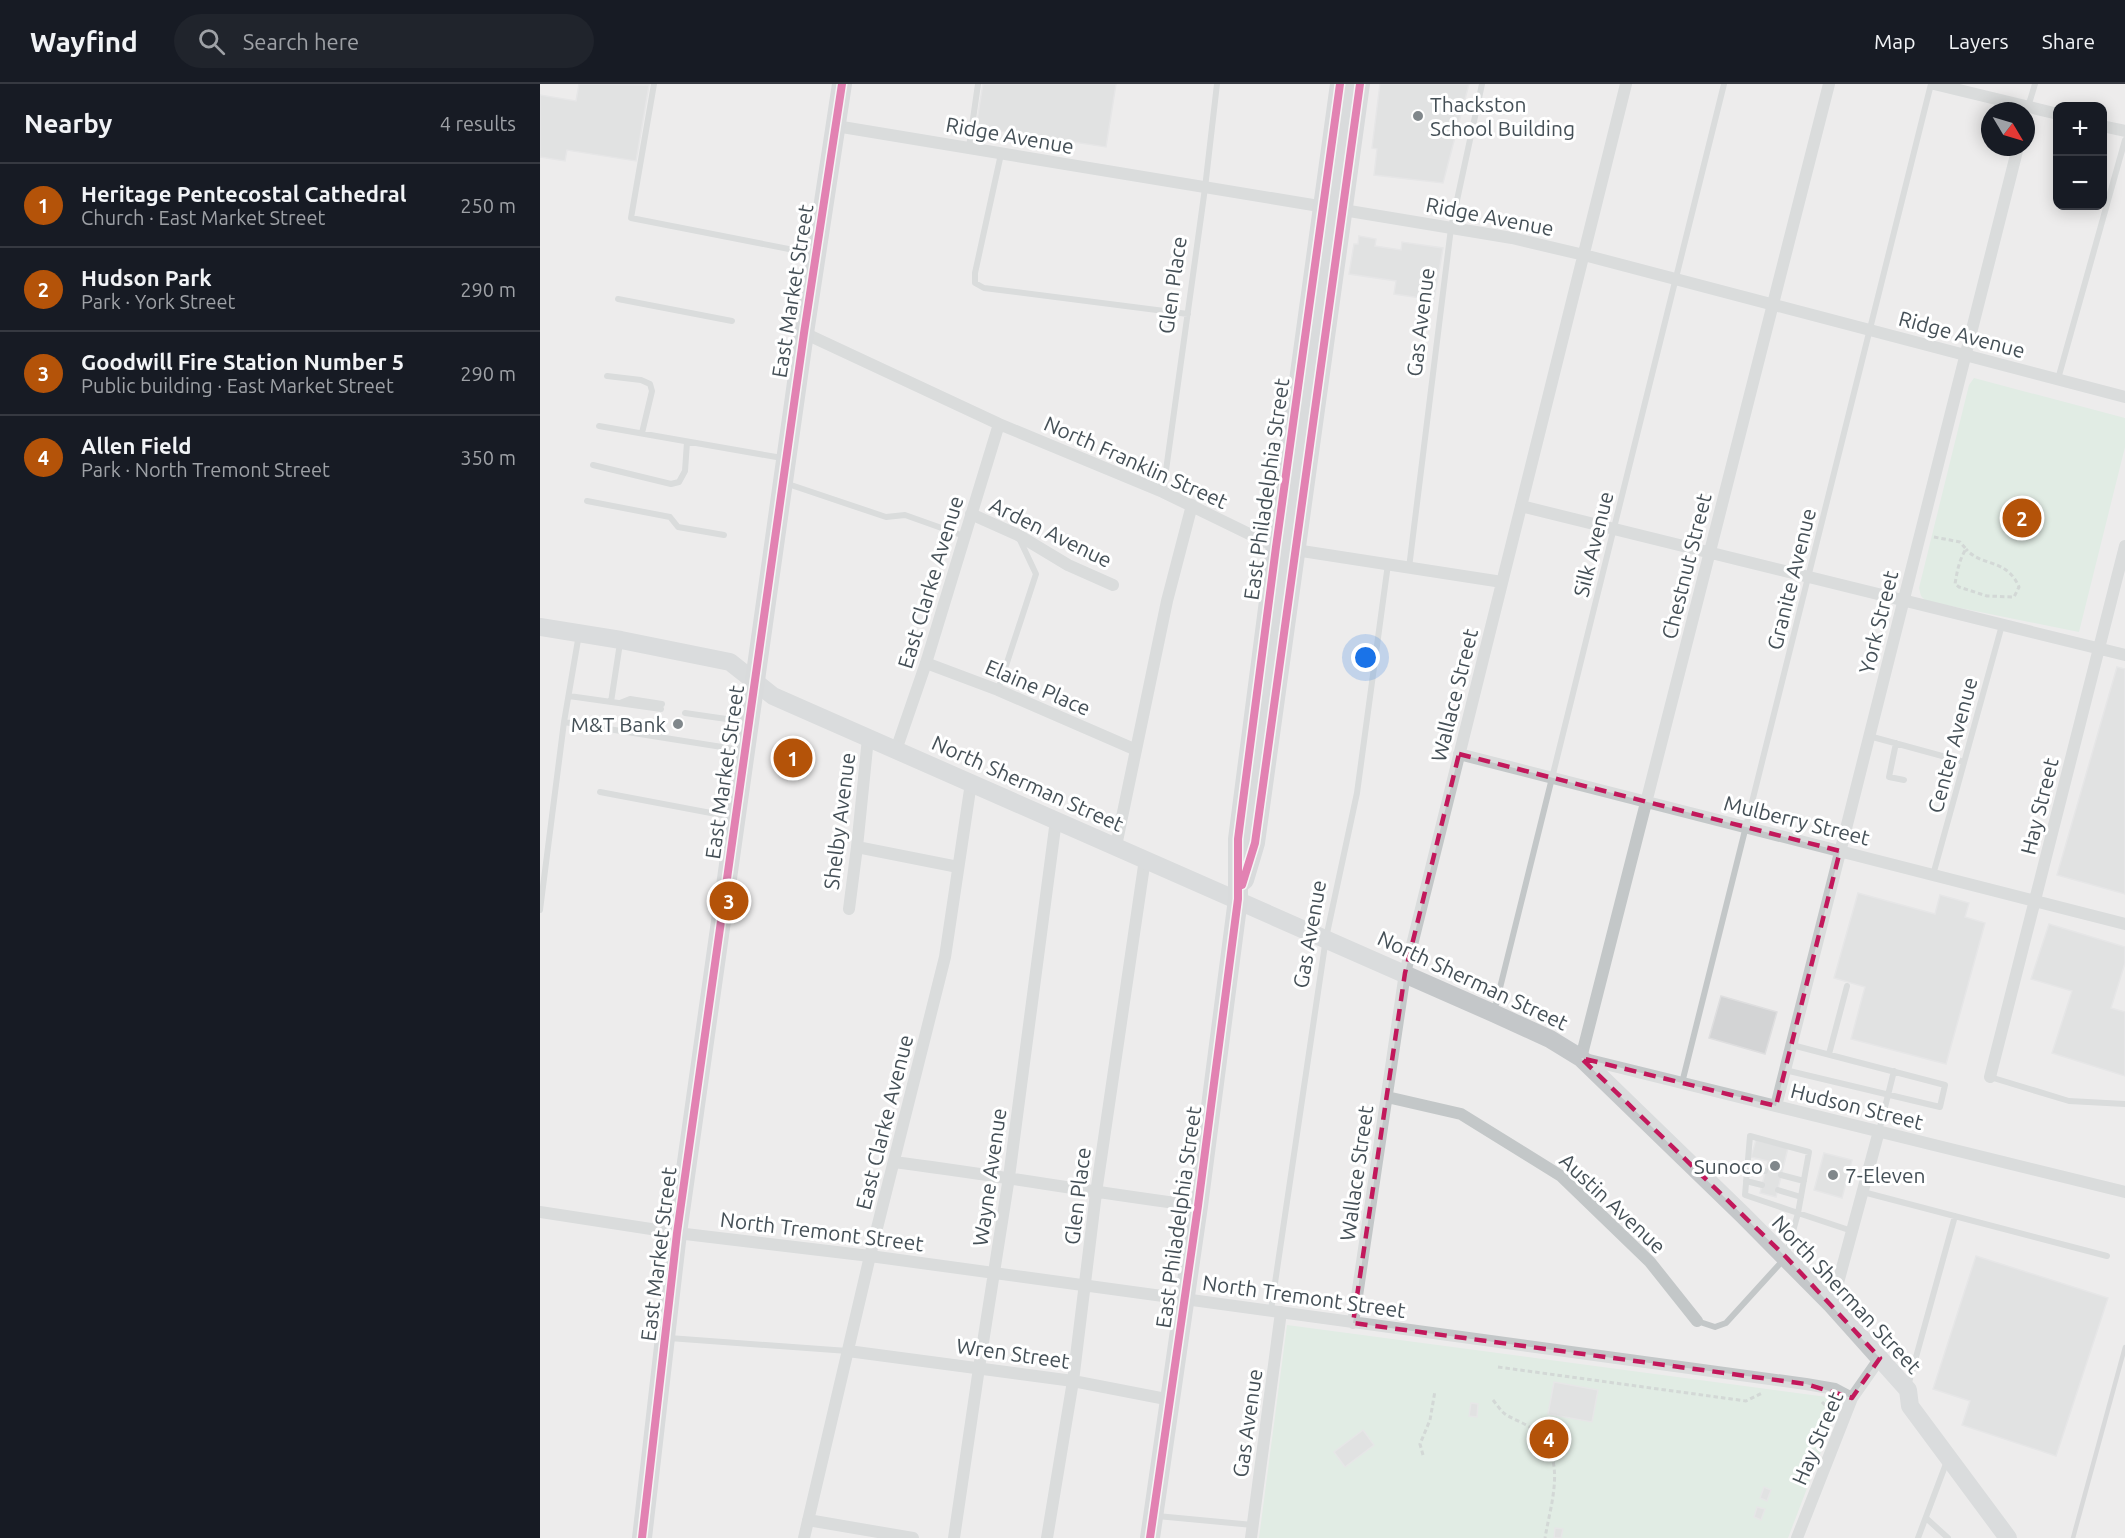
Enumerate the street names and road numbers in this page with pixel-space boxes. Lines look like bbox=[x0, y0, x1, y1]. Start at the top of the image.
street label: Ridge Avenue bbox=[944, 112, 1076, 158]
street label: Ridge Avenue bbox=[1424, 192, 1556, 240]
street label: East Market Street bbox=[766, 203, 818, 379]
street label: Glen Place bbox=[1153, 235, 1191, 335]
street label: Gas Avenue bbox=[1401, 266, 1439, 378]
street label: Ridge Avenue bbox=[1896, 306, 2028, 362]
street label: East Philadelphia Street bbox=[1239, 377, 1293, 601]
street label: North Franklin Street bbox=[1041, 411, 1231, 513]
street label: Silk Avenue bbox=[1568, 489, 1618, 599]
street label: Chestnut Street bbox=[1656, 491, 1716, 641]
street label: Arden Avenue bbox=[986, 492, 1116, 572]
street label: East Clarke Avenue bbox=[892, 493, 968, 671]
street label: Granite Avenue bbox=[1762, 506, 1820, 652]
street label: York Street bbox=[1854, 568, 1902, 676]
street label: Wallace Street bbox=[1426, 626, 1482, 764]
street label: Elaine Place bbox=[982, 654, 1094, 720]
street label: Center Avenue bbox=[1922, 674, 1982, 816]
street label: East Market Street bbox=[700, 684, 748, 860]
street label: North Sherman Street bbox=[928, 730, 1128, 836]
street label: Shelby Avenue bbox=[819, 751, 859, 891]
street label: Hay Street bbox=[2015, 755, 2063, 857]
street label: Mulberry Street bbox=[1722, 790, 1872, 850]
street label: Gas Avenue bbox=[1288, 878, 1330, 990]
street label: North Sherman Street bbox=[1374, 925, 1572, 1035]
street label: East Clarke Avenue bbox=[851, 1032, 917, 1212]
street label: Hudson Street bbox=[1788, 1078, 1926, 1134]
street label: Wallace Street bbox=[1335, 1104, 1377, 1242]
street label: East Philadelphia Street bbox=[1151, 1105, 1205, 1329]
street label: Wayne Avenue bbox=[967, 1106, 1011, 1248]
street label: Glen Place bbox=[1059, 1146, 1095, 1246]
street label: Austin Avenue bbox=[1555, 1148, 1671, 1258]
street label: East Market Street bbox=[635, 1166, 681, 1342]
street label: North Tremont Street bbox=[719, 1207, 925, 1255]
street label: North Sherman Street bbox=[1768, 1210, 1926, 1378]
street label: North Tremont Street bbox=[1201, 1270, 1407, 1322]
street label: Wren Street bbox=[955, 1333, 1071, 1373]
street label: Gas Avenue bbox=[1228, 1367, 1266, 1479]
street label: Hay Street bbox=[1787, 1388, 1847, 1488]

